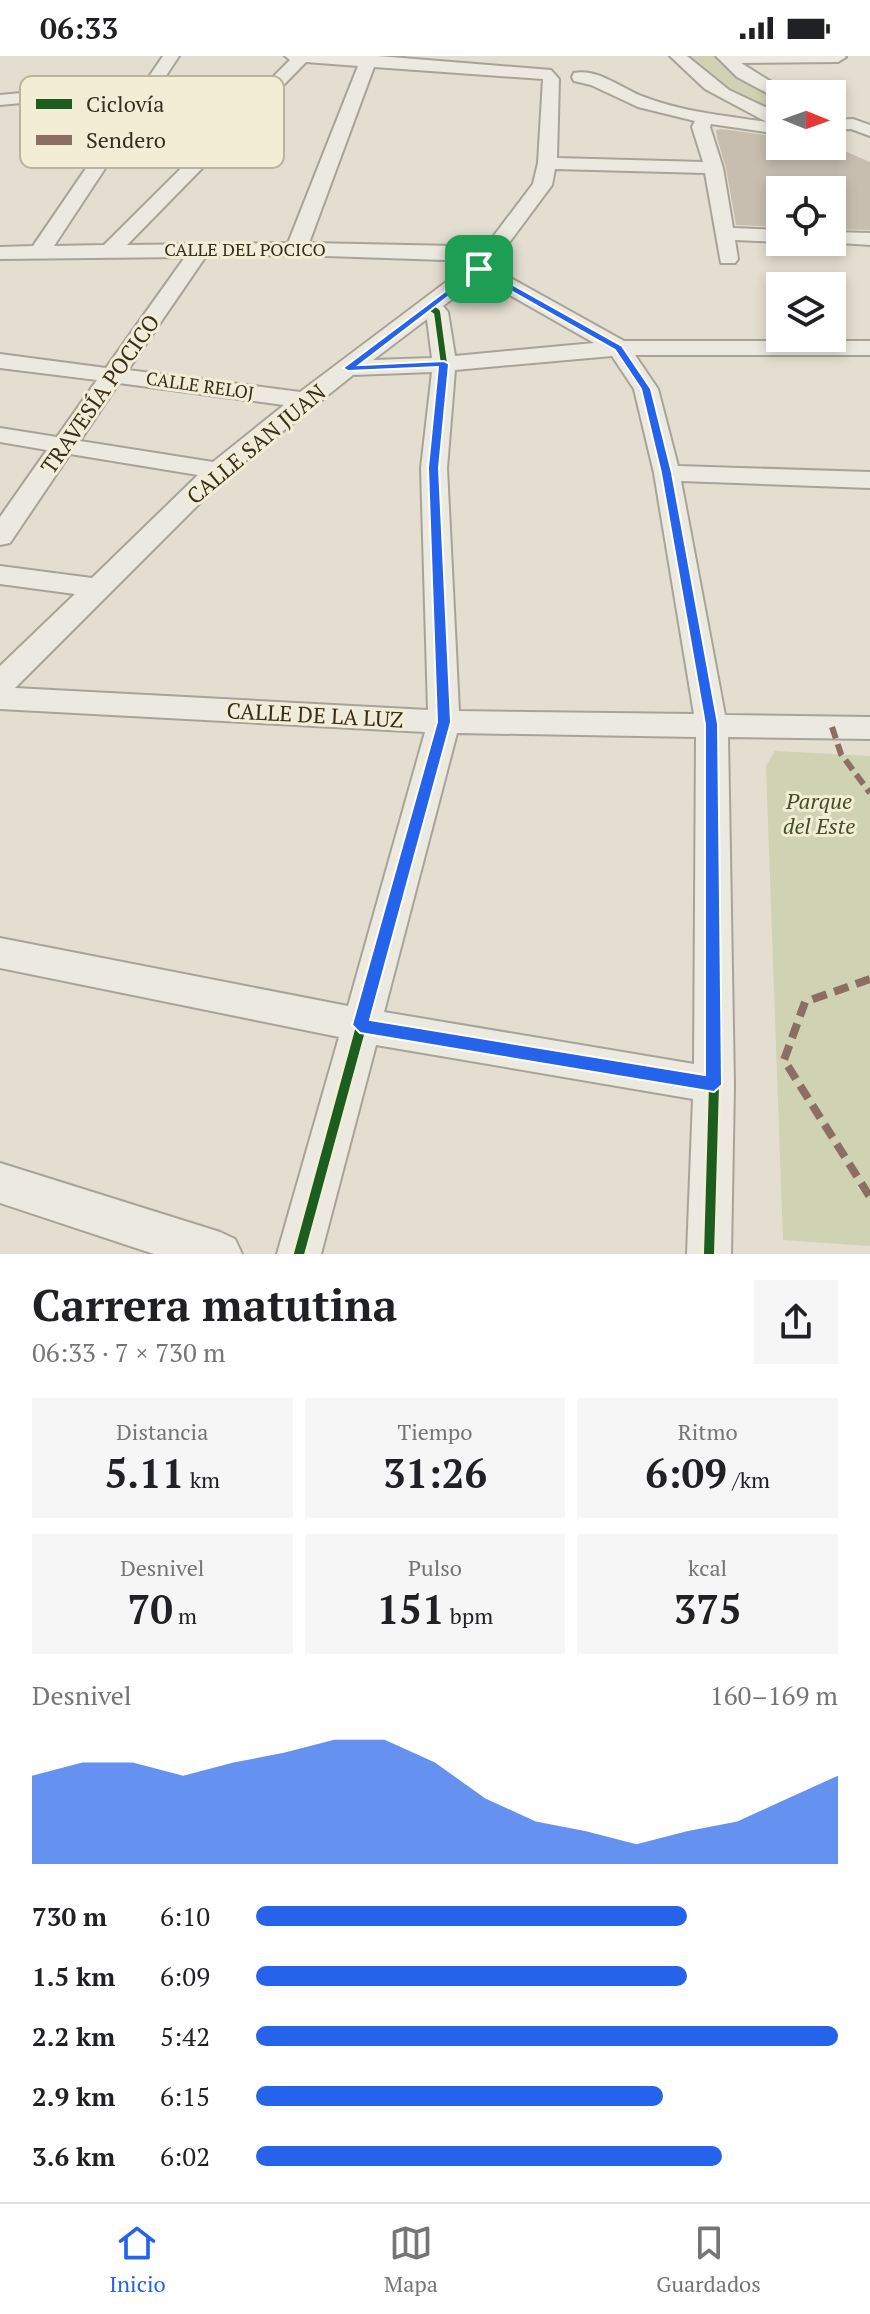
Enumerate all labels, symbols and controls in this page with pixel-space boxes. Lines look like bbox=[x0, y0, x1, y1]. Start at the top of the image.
text: 06:33 bbox=[40, 8, 118, 48]
legend bbox=[20, 76, 284, 168]
north arrow bbox=[766, 80, 846, 160]
map controls bbox=[766, 80, 846, 352]
text: Ciclovía bbox=[86, 89, 164, 118]
text: Sendero bbox=[86, 125, 166, 154]
button: locate bbox=[766, 176, 846, 256]
pin bbox=[445, 235, 513, 303]
street label: CALLE DEL POCICO bbox=[164, 237, 326, 261]
icon: arrive bbox=[457, 247, 501, 291]
button: layers bbox=[766, 272, 846, 352]
street label: TRAVESÍA POCICO bbox=[34, 308, 166, 479]
street label: CALLE RELOJ bbox=[145, 366, 256, 404]
street label: CALLE SAN JUAN bbox=[180, 377, 331, 510]
street label: CALLE DE LA LUZ bbox=[226, 695, 404, 734]
park label: Parque del Este bbox=[783, 786, 855, 840]
text: Carrera matutina bbox=[32, 1275, 397, 1334]
button: share bbox=[754, 1280, 838, 1364]
text: 06:33 · 7 × 730 m bbox=[32, 1335, 226, 1369]
text: Distancia bbox=[116, 1417, 208, 1446]
text: Tiempo bbox=[398, 1417, 472, 1446]
text: Ritmo bbox=[678, 1417, 738, 1446]
text: 5.11 bbox=[105, 1446, 184, 1499]
text: 31:26 bbox=[383, 1446, 487, 1499]
text: 6:09 bbox=[645, 1446, 727, 1499]
text: km bbox=[184, 1465, 220, 1494]
text: /km bbox=[727, 1465, 770, 1494]
text: Desnivel bbox=[120, 1553, 204, 1582]
text: Pulso bbox=[408, 1553, 462, 1582]
text: kcal bbox=[688, 1553, 727, 1582]
text: 70 bbox=[128, 1582, 173, 1635]
text: 151 bbox=[377, 1582, 445, 1635]
text: 375 bbox=[674, 1582, 742, 1635]
text: m bbox=[173, 1601, 197, 1630]
text: bpm bbox=[445, 1601, 493, 1630]
text: Desnivel bbox=[32, 1678, 132, 1712]
text: 160–169 m bbox=[710, 1678, 838, 1712]
text: 730 m bbox=[32, 1899, 107, 1933]
text: 6:10 bbox=[160, 1899, 210, 1933]
text: 1.5 km bbox=[32, 1959, 115, 1993]
text: 6:09 bbox=[160, 1959, 210, 1993]
text: 2.2 km bbox=[32, 2019, 115, 2053]
text: 5:42 bbox=[160, 2019, 210, 2053]
text: 2.9 km bbox=[32, 2079, 115, 2113]
text: 6:15 bbox=[160, 2079, 210, 2113]
text: 3.6 km bbox=[32, 2139, 115, 2173]
text: 6:02 bbox=[160, 2139, 210, 2173]
tab: Inicio bbox=[109, 2221, 166, 2298]
tab: Mapa bbox=[384, 2221, 438, 2298]
tab: Guardados bbox=[656, 2221, 761, 2298]

